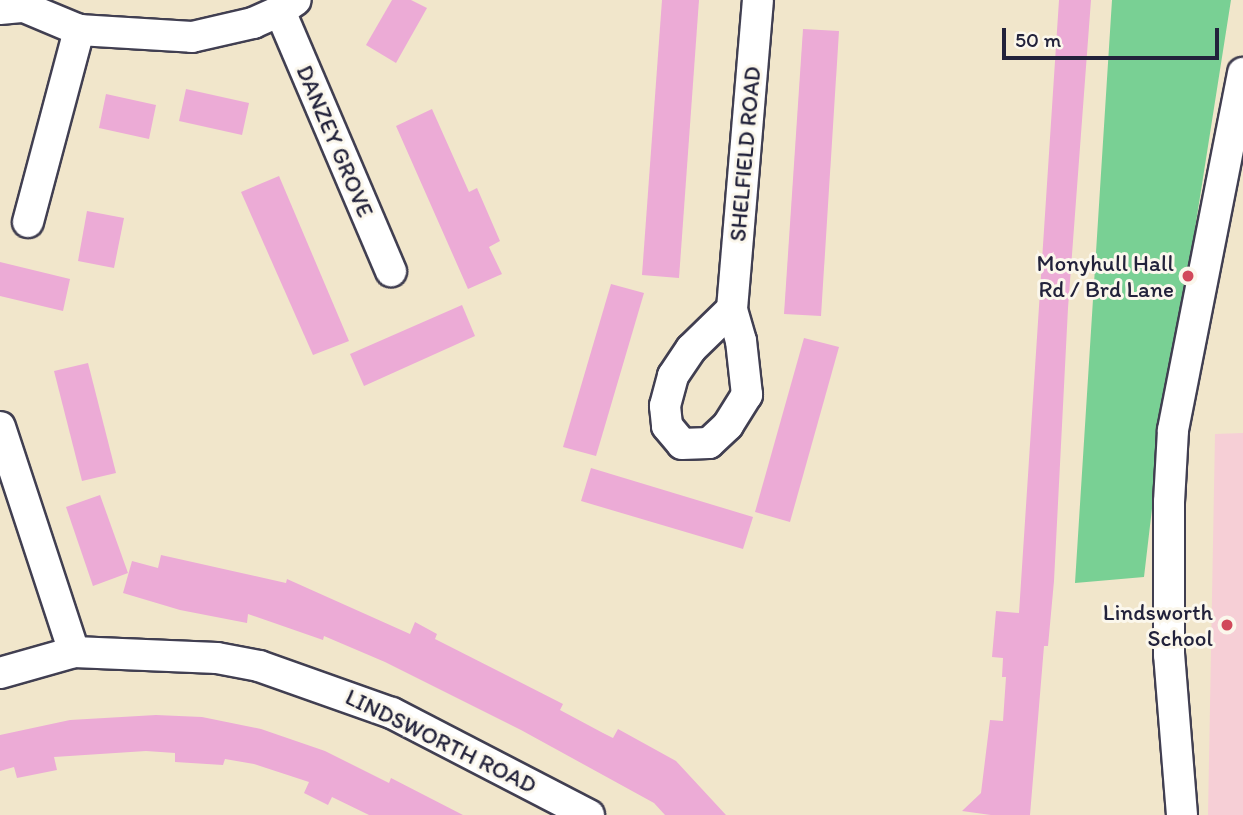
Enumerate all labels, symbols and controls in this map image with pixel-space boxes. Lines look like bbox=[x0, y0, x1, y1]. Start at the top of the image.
scale bar bbox=[1005, 14, 1222, 58]
text: 50 m bbox=[1015, 27, 1061, 52]
street label: DANZEY GROVE bbox=[291, 61, 379, 221]
street label: SHELFIELD ROAD bbox=[724, 65, 766, 243]
place label: Monyhull Hall Rd / Brd Lane bbox=[1036, 249, 1174, 303]
marker: Monyhull Hall Rd / Brd Lane bbox=[1180, 268, 1196, 284]
place label: Lindsworth School bbox=[1103, 598, 1213, 652]
marker: Lindsworth School bbox=[1219, 617, 1235, 633]
street label: LINDSWORTH ROAD bbox=[341, 683, 541, 799]

